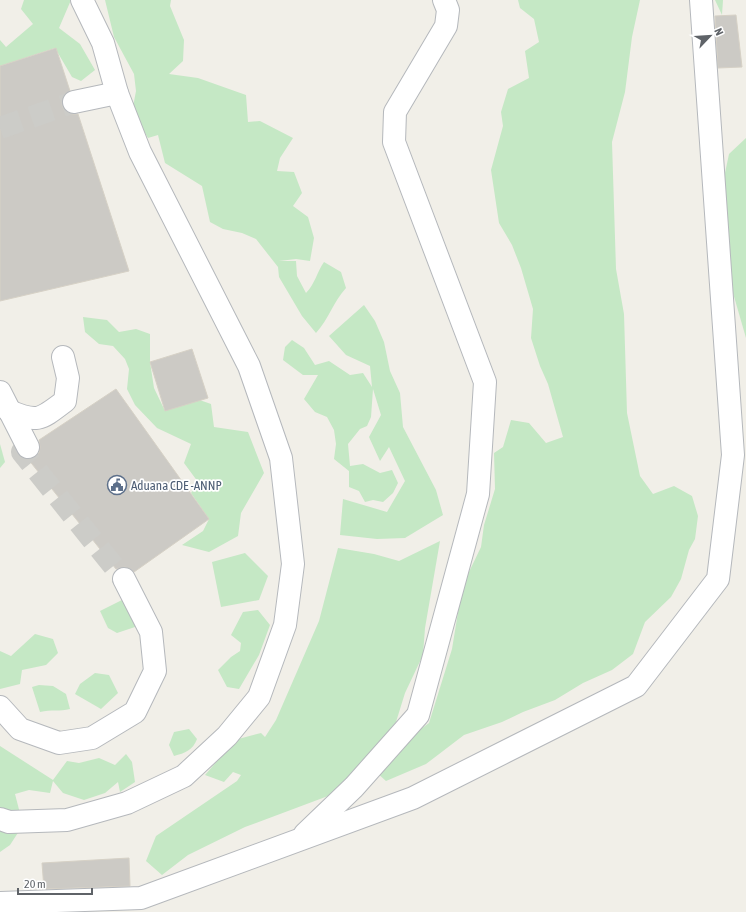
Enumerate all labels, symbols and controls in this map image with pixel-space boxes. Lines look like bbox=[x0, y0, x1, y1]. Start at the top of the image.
north arrow bbox=[690, 16, 730, 56]
text: N bbox=[712, 26, 726, 37]
public building icon: Aduana CDE -ANNP bbox=[106, 474, 128, 496]
place label: Aduana CDE -ANNP bbox=[131, 478, 222, 493]
scale bar bbox=[18, 870, 92, 896]
text: 20 m bbox=[24, 877, 46, 891]

